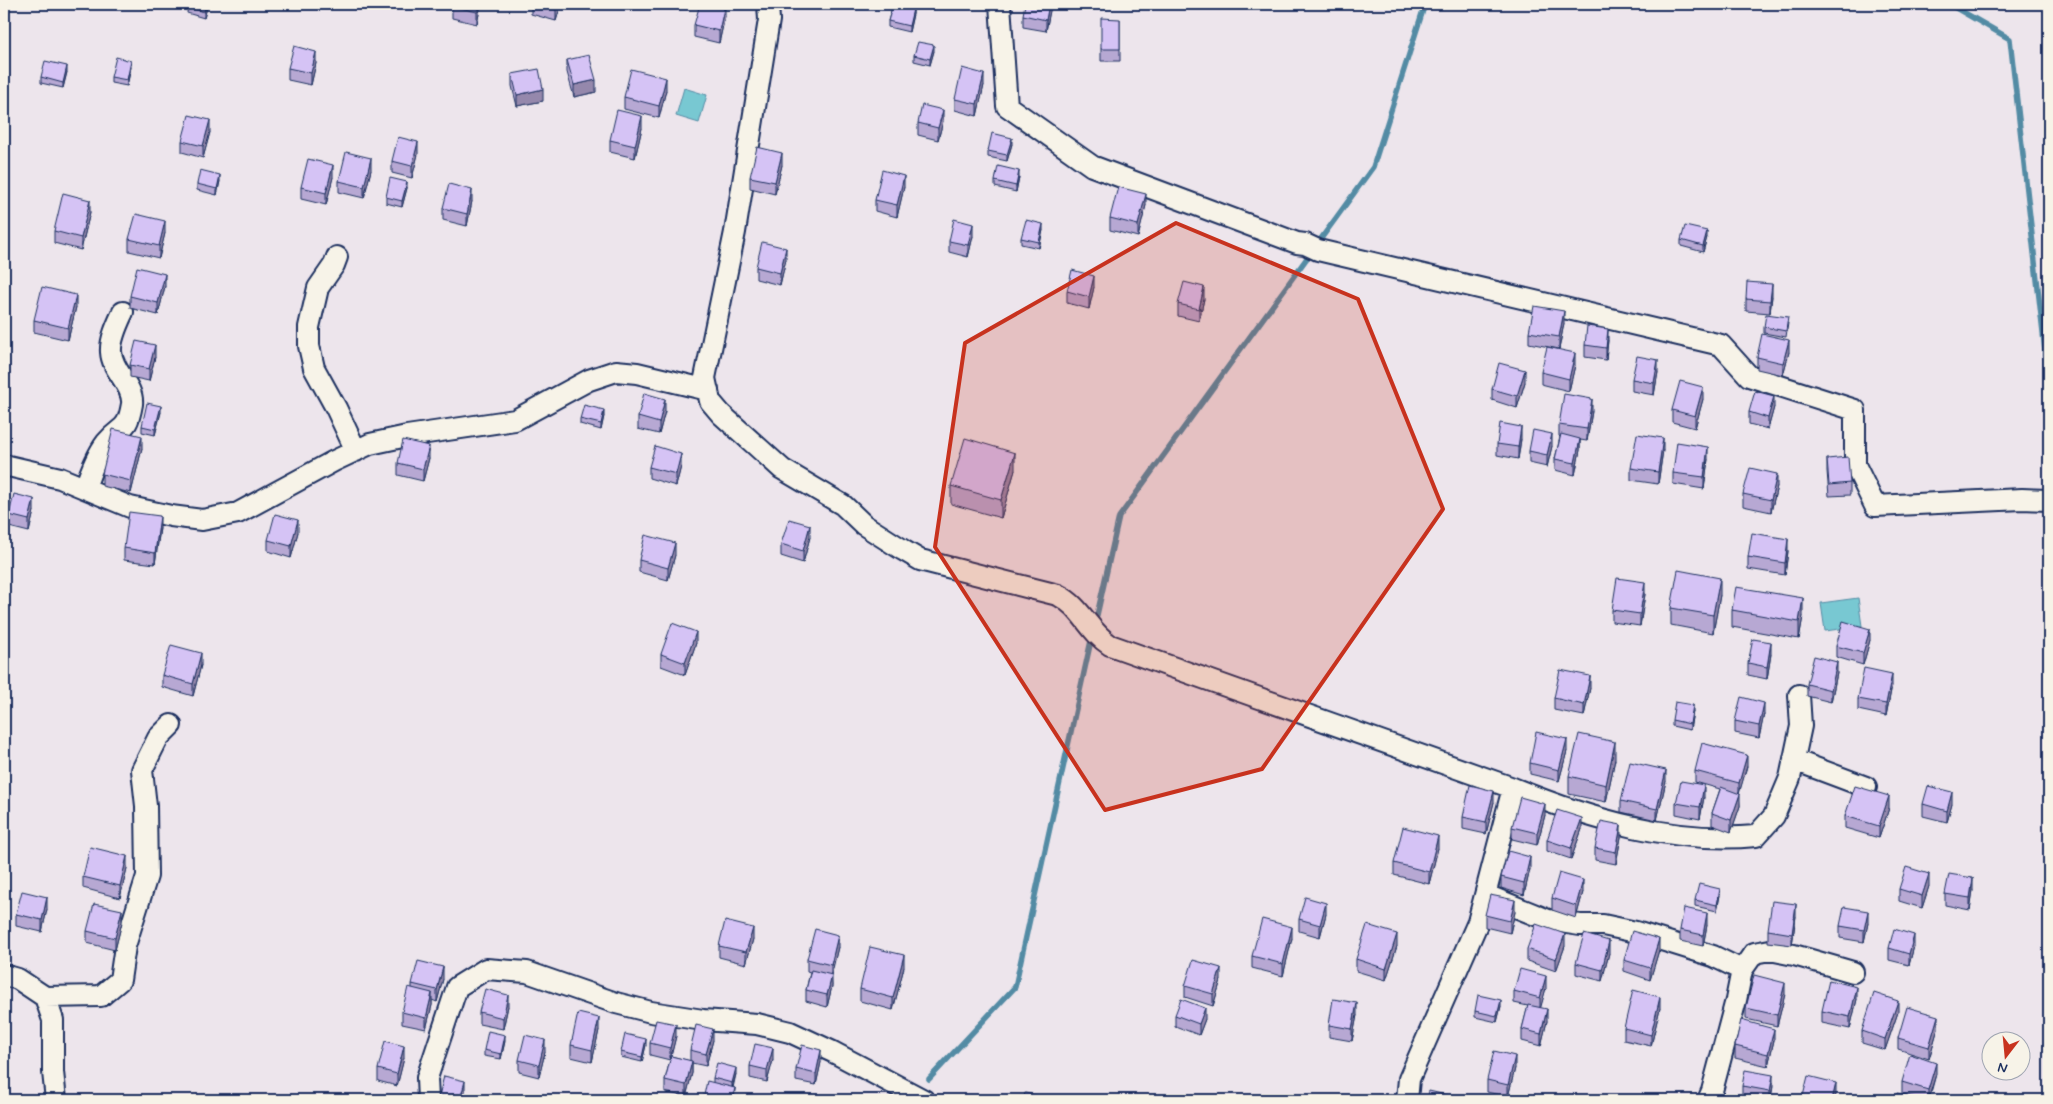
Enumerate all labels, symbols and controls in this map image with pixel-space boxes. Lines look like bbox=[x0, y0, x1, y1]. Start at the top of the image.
north arrow bbox=[1980, 1032, 2030, 1082]
text: N bbox=[1996, 1058, 2010, 1077]

